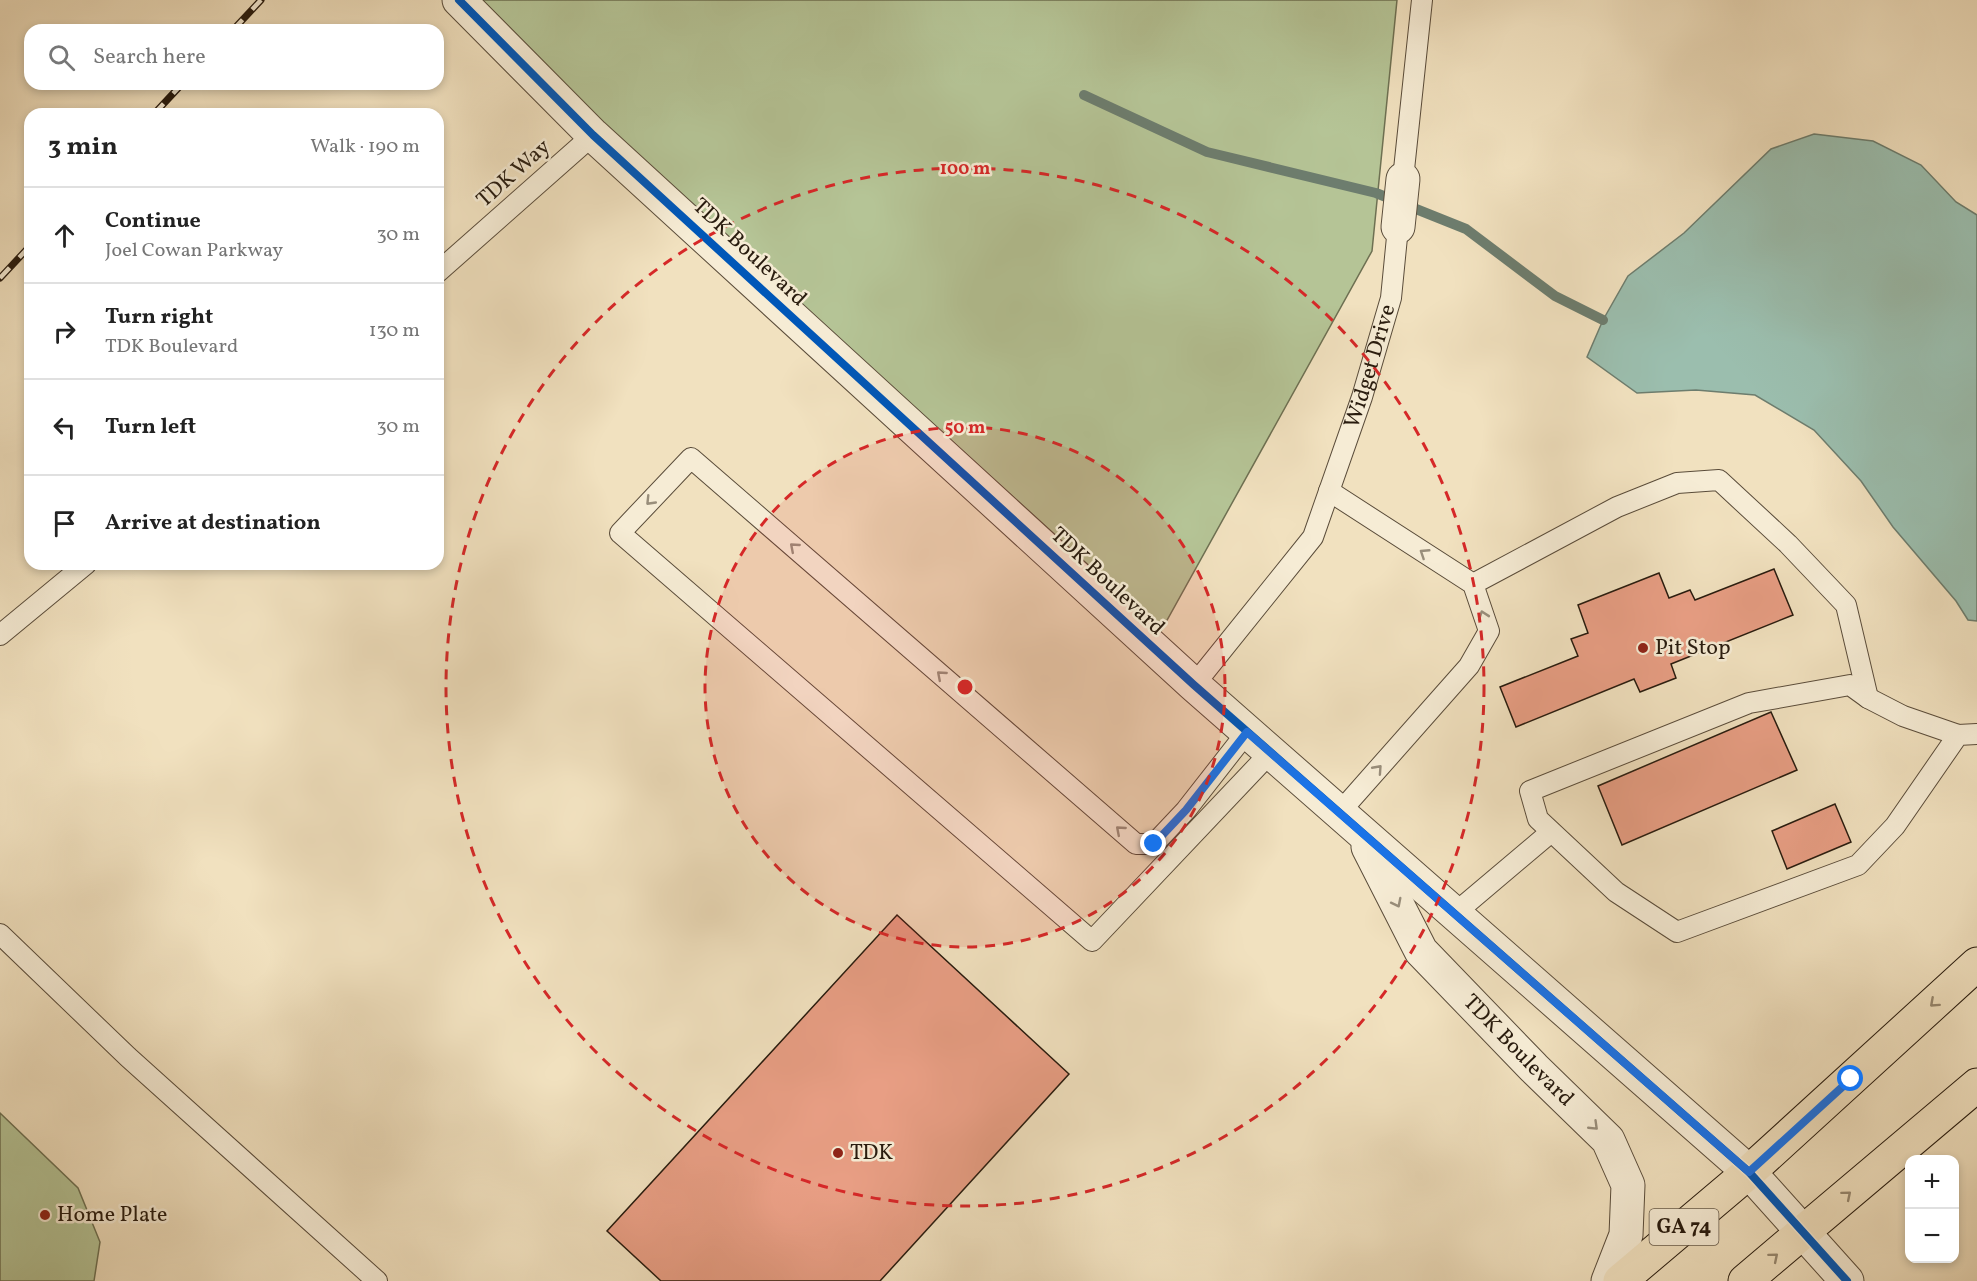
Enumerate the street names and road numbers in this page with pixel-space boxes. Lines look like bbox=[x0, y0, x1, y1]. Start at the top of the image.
street label: TDK Way bbox=[470, 132, 558, 216]
street label: TDK Boulevard bbox=[685, 192, 813, 314]
street label: Widget Drive bbox=[1337, 301, 1404, 433]
street label: TDK Boulevard bbox=[1043, 521, 1171, 643]
street label: TDK Boulevard bbox=[1456, 988, 1581, 1114]
road number: GA 74 bbox=[1650, 1209, 1718, 1245]

